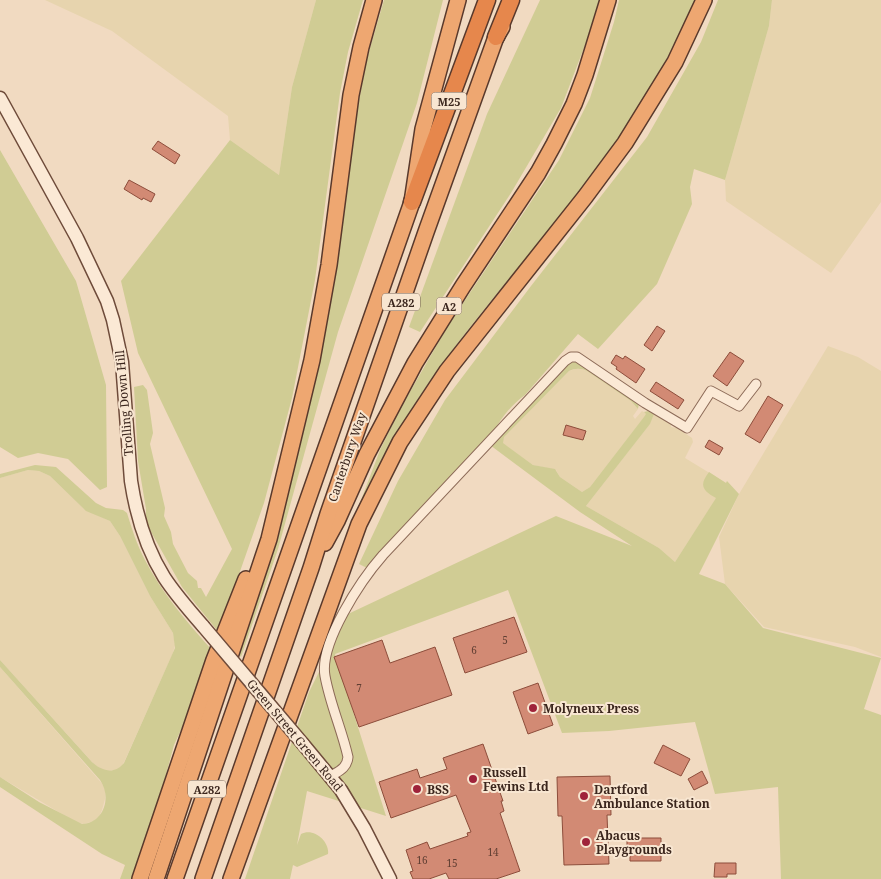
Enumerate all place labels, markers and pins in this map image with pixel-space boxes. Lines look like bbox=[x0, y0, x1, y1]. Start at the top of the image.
place label: Molyneux Press bbox=[543, 700, 639, 717]
marker: Molyneux Press bbox=[527, 702, 539, 714]
place label: Russell Fewins Ltd bbox=[483, 764, 549, 795]
marker: Russell Fewins Ltd bbox=[467, 773, 479, 785]
place label: BSS bbox=[427, 781, 449, 798]
place label: Dartford Ambulance Station bbox=[594, 781, 710, 812]
marker: BSS bbox=[411, 783, 423, 795]
marker: Dartford Ambulance Station bbox=[578, 790, 590, 802]
place label: Abacus Playgrounds bbox=[596, 827, 672, 858]
marker: Abacus Playgrounds bbox=[580, 836, 592, 848]

